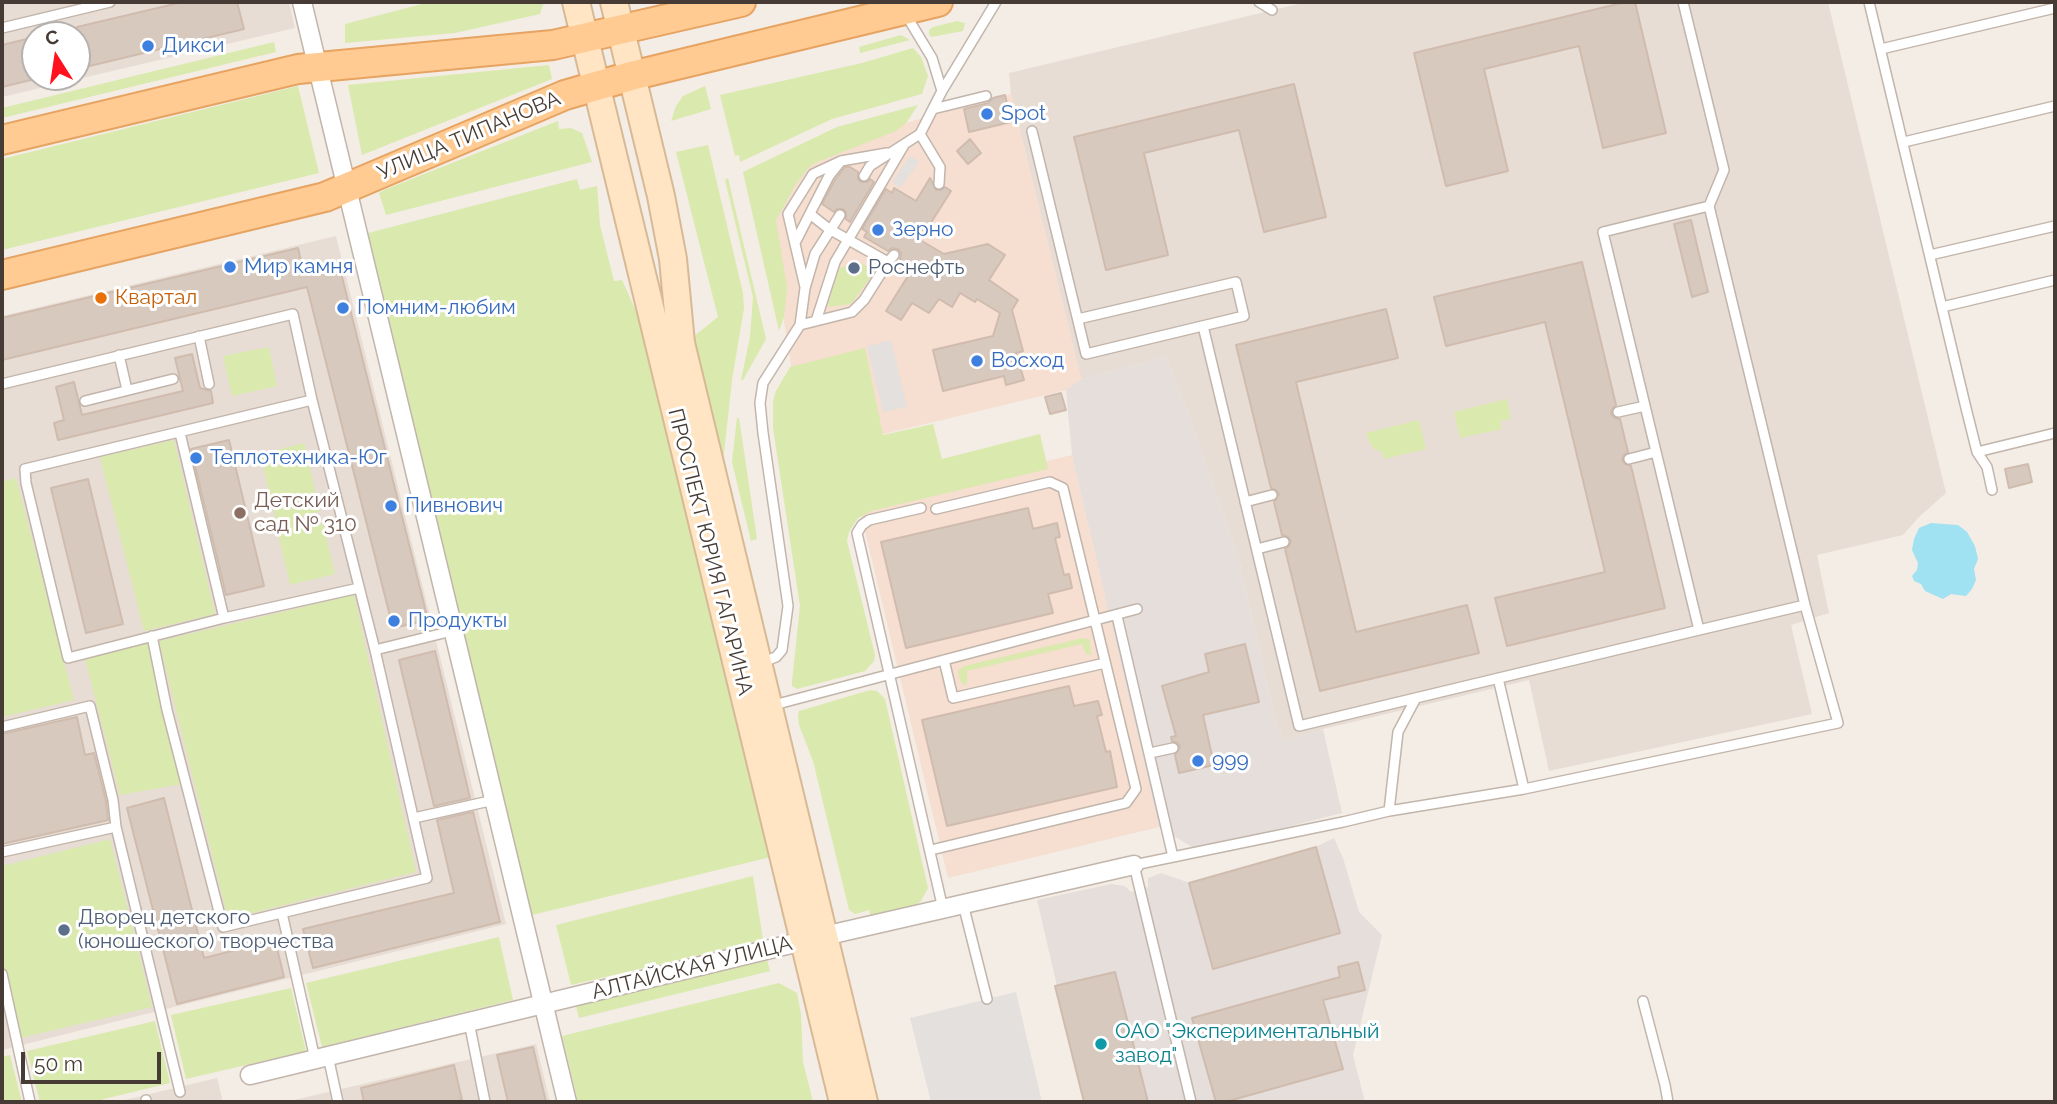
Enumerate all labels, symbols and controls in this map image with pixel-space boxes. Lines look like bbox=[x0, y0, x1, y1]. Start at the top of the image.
north arrow bbox=[21, 21, 91, 91]
text: С bbox=[43, 25, 61, 50]
place label: Дикси bbox=[162, 33, 225, 59]
marker: Дикси bbox=[140, 38, 156, 54]
street label: УЛИЦА ТИПАНОВА bbox=[374, 86, 564, 186]
place label: Spot bbox=[1001, 101, 1046, 127]
marker: Spot bbox=[979, 106, 995, 122]
place label: Зерно bbox=[892, 217, 953, 243]
marker: Зерно bbox=[870, 222, 886, 238]
place label: Мир камня bbox=[244, 254, 353, 280]
place label: Роснефть bbox=[868, 255, 965, 281]
marker: Мир камня bbox=[222, 259, 238, 275]
marker: Роснефть bbox=[846, 260, 862, 276]
place label: Квартал bbox=[115, 285, 197, 311]
marker: Квартал bbox=[93, 290, 109, 306]
place label: Помним-любим bbox=[357, 295, 516, 321]
marker: Помним-любим bbox=[335, 300, 351, 316]
place label: Восход bbox=[991, 348, 1064, 374]
marker: Восход bbox=[969, 353, 985, 369]
street label: ПРОСПЕКТ ЮРИЯ ГАГАРИНА bbox=[662, 406, 758, 698]
place label: Теплотехника-Юг bbox=[210, 445, 387, 471]
marker: Теплотехника-Юг bbox=[188, 450, 204, 466]
place label: Детский сад № 310 bbox=[254, 488, 357, 538]
place label: Пивнович bbox=[405, 493, 503, 519]
marker: Пивнович bbox=[383, 498, 399, 514]
marker: Детский сад № 310 bbox=[232, 505, 248, 521]
place label: Продукты bbox=[408, 608, 507, 634]
marker: Продукты bbox=[386, 613, 402, 629]
place label: 999 bbox=[1212, 748, 1249, 774]
marker: 999 bbox=[1190, 753, 1206, 769]
place label: Дворец детского (юношеского) творчества bbox=[78, 905, 334, 955]
marker: Дворец детского (юношеского) творчества bbox=[56, 922, 72, 938]
street label: АЛТАЙСКАЯ УЛИЦА bbox=[589, 931, 795, 1005]
place label: ОАО "Экспериментальный завод" bbox=[1115, 1019, 1379, 1069]
marker: ОАО "Экспериментальный завод" bbox=[1093, 1036, 1109, 1052]
scale bar bbox=[24, 1038, 164, 1082]
text: 50 m bbox=[34, 1051, 83, 1076]

